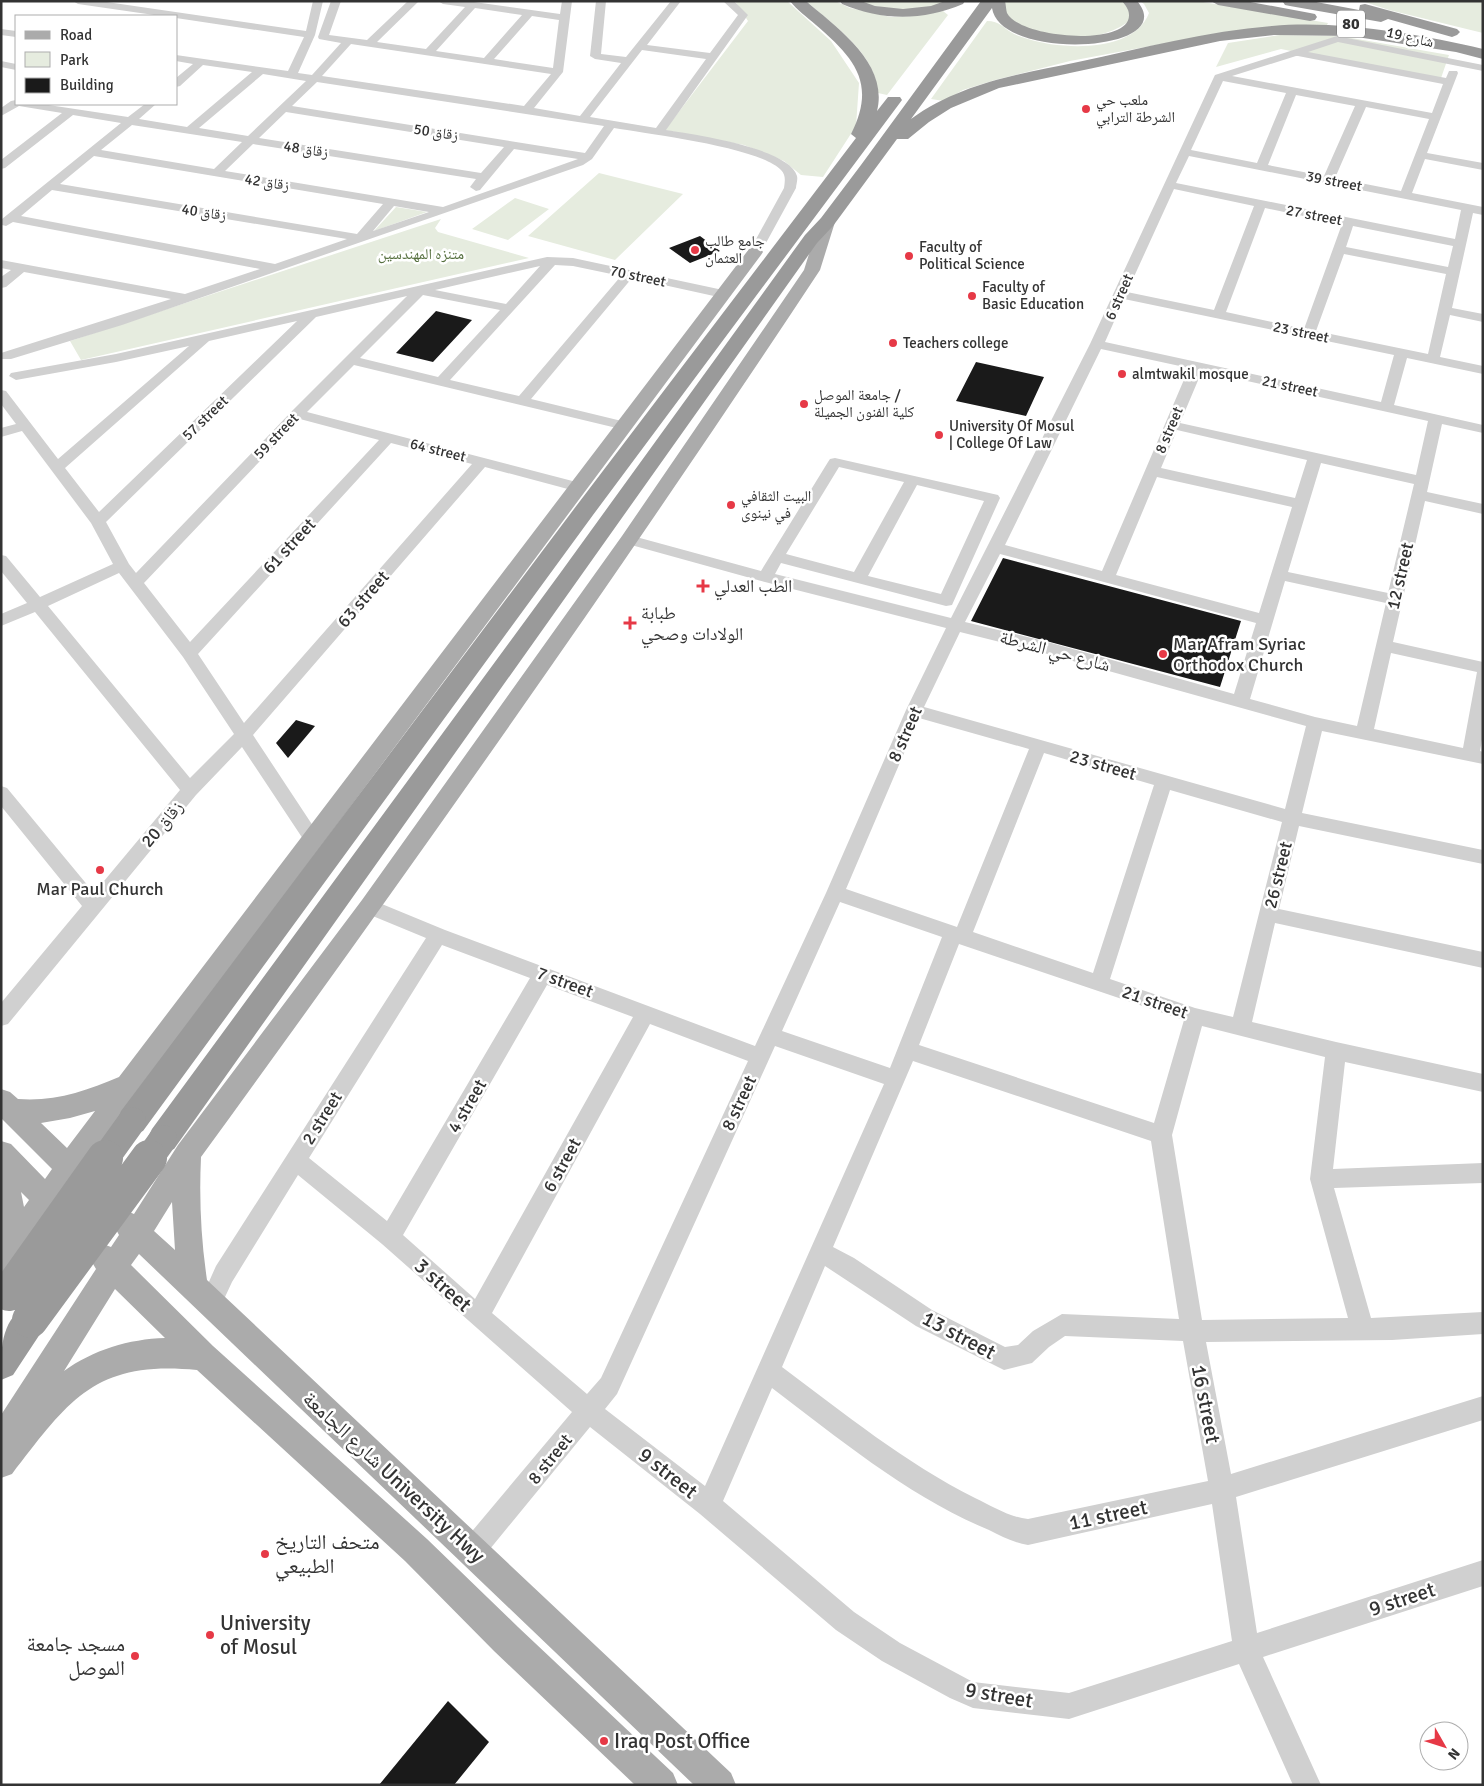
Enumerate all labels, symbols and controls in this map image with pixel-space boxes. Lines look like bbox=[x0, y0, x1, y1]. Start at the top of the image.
road number: 80 bbox=[1337, 10, 1365, 38]
legend bbox=[15, 15, 178, 105]
street label: شارع 19 bbox=[1384, 23, 1436, 52]
text: Road bbox=[60, 26, 92, 44]
text: Park bbox=[60, 51, 89, 69]
text: Building bbox=[60, 76, 114, 94]
place label: ملعب حي الشرطة الترابي bbox=[1096, 91, 1175, 129]
marker: ملعب حي الشرطة الترابي bbox=[1080, 103, 1092, 115]
street label: زقاق 50 bbox=[412, 120, 460, 145]
street label: زقاق 48 bbox=[282, 137, 330, 162]
street label: 39 street bbox=[1304, 167, 1364, 195]
street label: زقاق 42 bbox=[243, 170, 291, 195]
street label: زقاق 40 bbox=[180, 200, 228, 225]
street label: 27 street bbox=[1284, 201, 1344, 229]
place label: جامع طالب العثمان bbox=[705, 232, 765, 268]
place label: Faculty of Political Science bbox=[919, 238, 1025, 273]
marker: جامع طالب العثمان bbox=[689, 244, 701, 256]
park label: متنزه المهندسين bbox=[378, 245, 464, 264]
marker: Faculty of Political Science bbox=[903, 250, 915, 262]
street label: 70 street bbox=[608, 261, 668, 291]
street label: 6 street bbox=[1101, 271, 1137, 323]
place label: Faculty of Basic Education bbox=[982, 278, 1084, 313]
marker: Faculty of Basic Education bbox=[966, 290, 978, 302]
street label: 23 street bbox=[1271, 317, 1331, 347]
place label: Teachers college bbox=[903, 334, 1009, 352]
marker: Teachers college bbox=[887, 337, 899, 349]
place label: almtwakil mosque bbox=[1132, 365, 1249, 383]
marker: almtwakil mosque bbox=[1116, 368, 1128, 380]
street label: 21 street bbox=[1260, 371, 1320, 401]
place label: جامعة الموصل / كلية الفنون الجميلة bbox=[814, 386, 914, 422]
street label: 57 street bbox=[178, 392, 232, 444]
marker: جامعة الموصل / كلية الفنون الجميلة bbox=[798, 398, 810, 410]
street label: 8 street bbox=[1151, 404, 1187, 456]
street label: 59 street bbox=[250, 409, 302, 463]
place label: University Of Mosul | College Of Law bbox=[949, 417, 1074, 452]
marker: University Of Mosul | College Of Law bbox=[933, 429, 945, 441]
street label: 64 street bbox=[408, 434, 468, 466]
place label: البيت الثقافي في نينوى bbox=[741, 487, 811, 525]
marker: البيت الثقافي في نينوى bbox=[725, 499, 737, 511]
street label: 61 street bbox=[258, 514, 320, 578]
street label: 12 street bbox=[1382, 540, 1418, 612]
street label: 63 street bbox=[332, 566, 394, 632]
place label: الطب العدلي bbox=[714, 575, 792, 601]
marker: الطب العدلي bbox=[696, 579, 710, 593]
place label: طبابة الولادات وصحي bbox=[641, 602, 743, 649]
marker: طبابة الولادات وصحي bbox=[623, 616, 637, 630]
street label: شارع حي الشرطة bbox=[997, 626, 1113, 680]
place label: Mar Afram Syriac Orthodox Church bbox=[1173, 633, 1306, 676]
marker: Mar Afram Syriac Orthodox Church bbox=[1157, 648, 1169, 660]
street label: 8 street bbox=[883, 703, 927, 765]
street label: 23 street bbox=[1067, 745, 1139, 785]
street label: زقاق 20 bbox=[136, 796, 188, 852]
street label: 26 street bbox=[1259, 839, 1297, 911]
marker: Mar Paul Church bbox=[94, 864, 106, 876]
place label: Mar Paul Church bbox=[36, 878, 164, 900]
street label: 7 street bbox=[534, 962, 596, 1002]
street label: 21 street bbox=[1119, 980, 1191, 1024]
street label: 8 street bbox=[717, 1072, 761, 1134]
street label: 4 street bbox=[443, 1075, 491, 1137]
street label: 2 street bbox=[297, 1087, 347, 1149]
street label: 6 street bbox=[538, 1134, 586, 1196]
street label: 3 street bbox=[409, 1253, 477, 1317]
street label: 13 street bbox=[918, 1305, 1000, 1365]
street label: 16 street bbox=[1186, 1362, 1226, 1446]
street label: شارع الجامعة University Hwy bbox=[297, 1386, 491, 1568]
street label: 8 street bbox=[523, 1429, 577, 1489]
street label: 9 street bbox=[633, 1442, 703, 1504]
street label: 11 street bbox=[1066, 1494, 1150, 1536]
place label: متحف التاريخ الطبيعي bbox=[275, 1529, 380, 1582]
marker: متحف التاريخ الطبيعي bbox=[259, 1548, 271, 1560]
street label: 9 street bbox=[1366, 1576, 1438, 1622]
place label: University of Mosul bbox=[220, 1610, 311, 1660]
marker: University of Mosul bbox=[204, 1629, 216, 1641]
place label: مسجد جامعة الموصل bbox=[27, 1631, 125, 1681]
marker: مسجد جامعة الموصل bbox=[129, 1650, 141, 1662]
street label: 9 street bbox=[963, 1676, 1035, 1714]
north arrow bbox=[1419, 1721, 1469, 1771]
place label: Iraq Post Office bbox=[614, 1728, 750, 1754]
marker: Iraq Post Office bbox=[598, 1735, 610, 1747]
text: N bbox=[1444, 1745, 1463, 1763]

